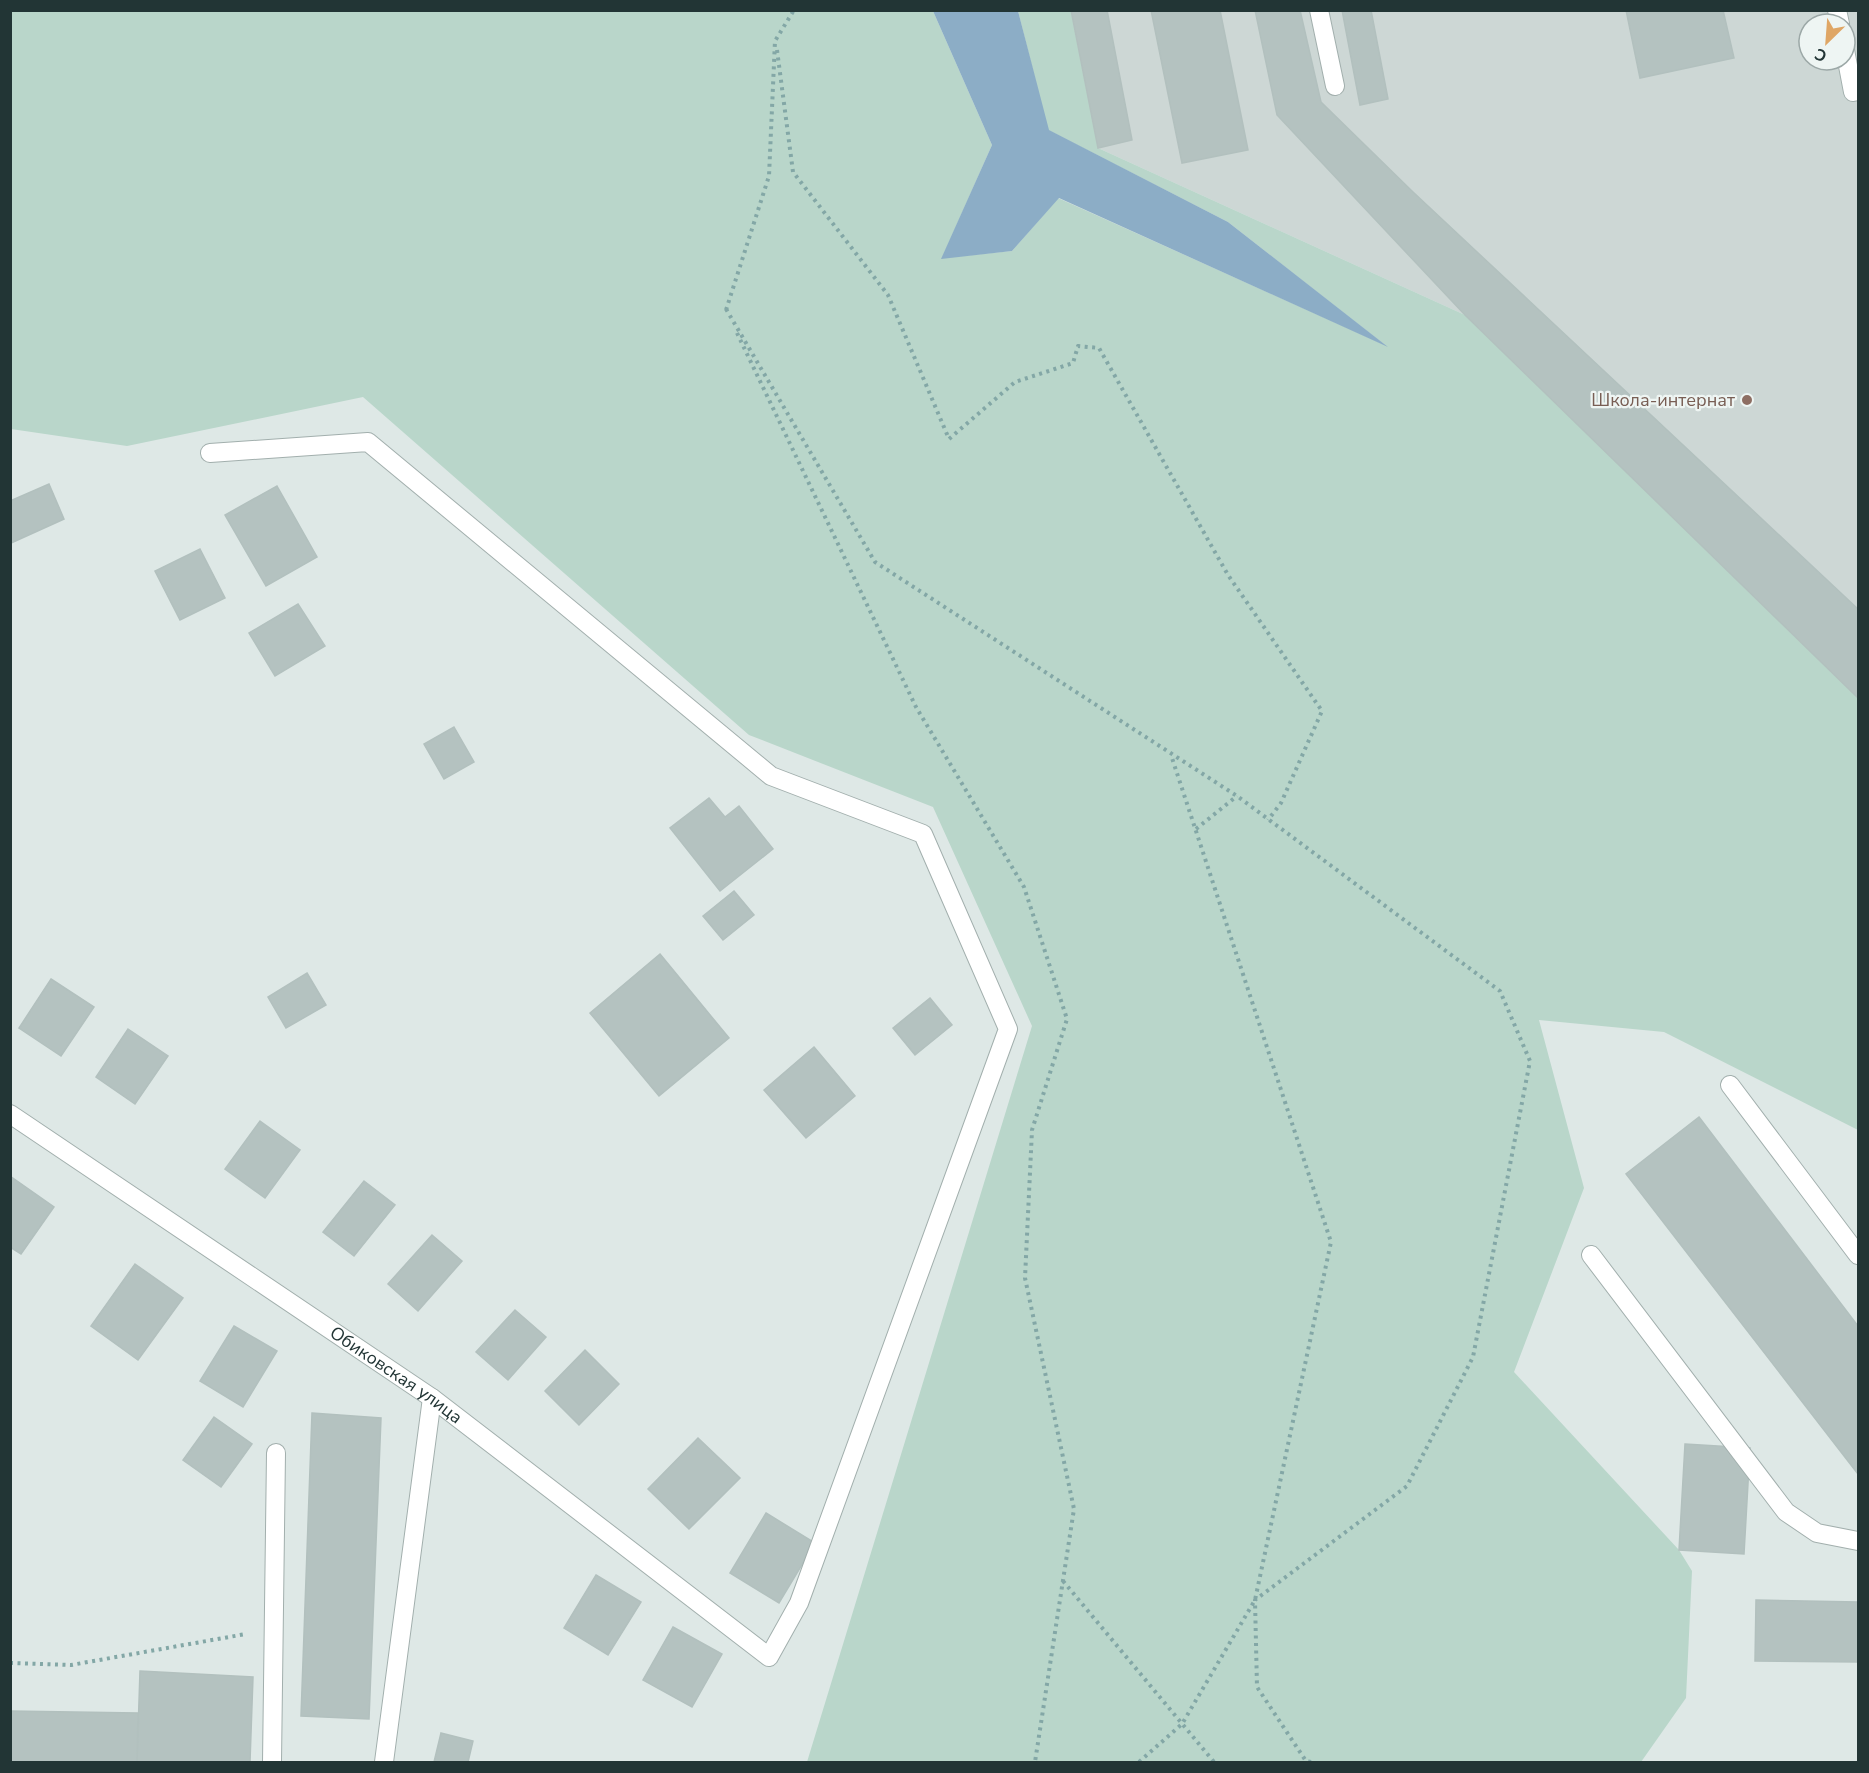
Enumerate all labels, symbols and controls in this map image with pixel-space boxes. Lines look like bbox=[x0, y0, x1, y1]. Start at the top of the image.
north arrow bbox=[1797, 12, 1857, 72]
text: С bbox=[1811, 42, 1831, 67]
place label: Школа-интернат bbox=[1591, 388, 1735, 412]
marker: Школа-интернат bbox=[1740, 393, 1754, 407]
street label: Обиковская улица bbox=[325, 1321, 467, 1429]

